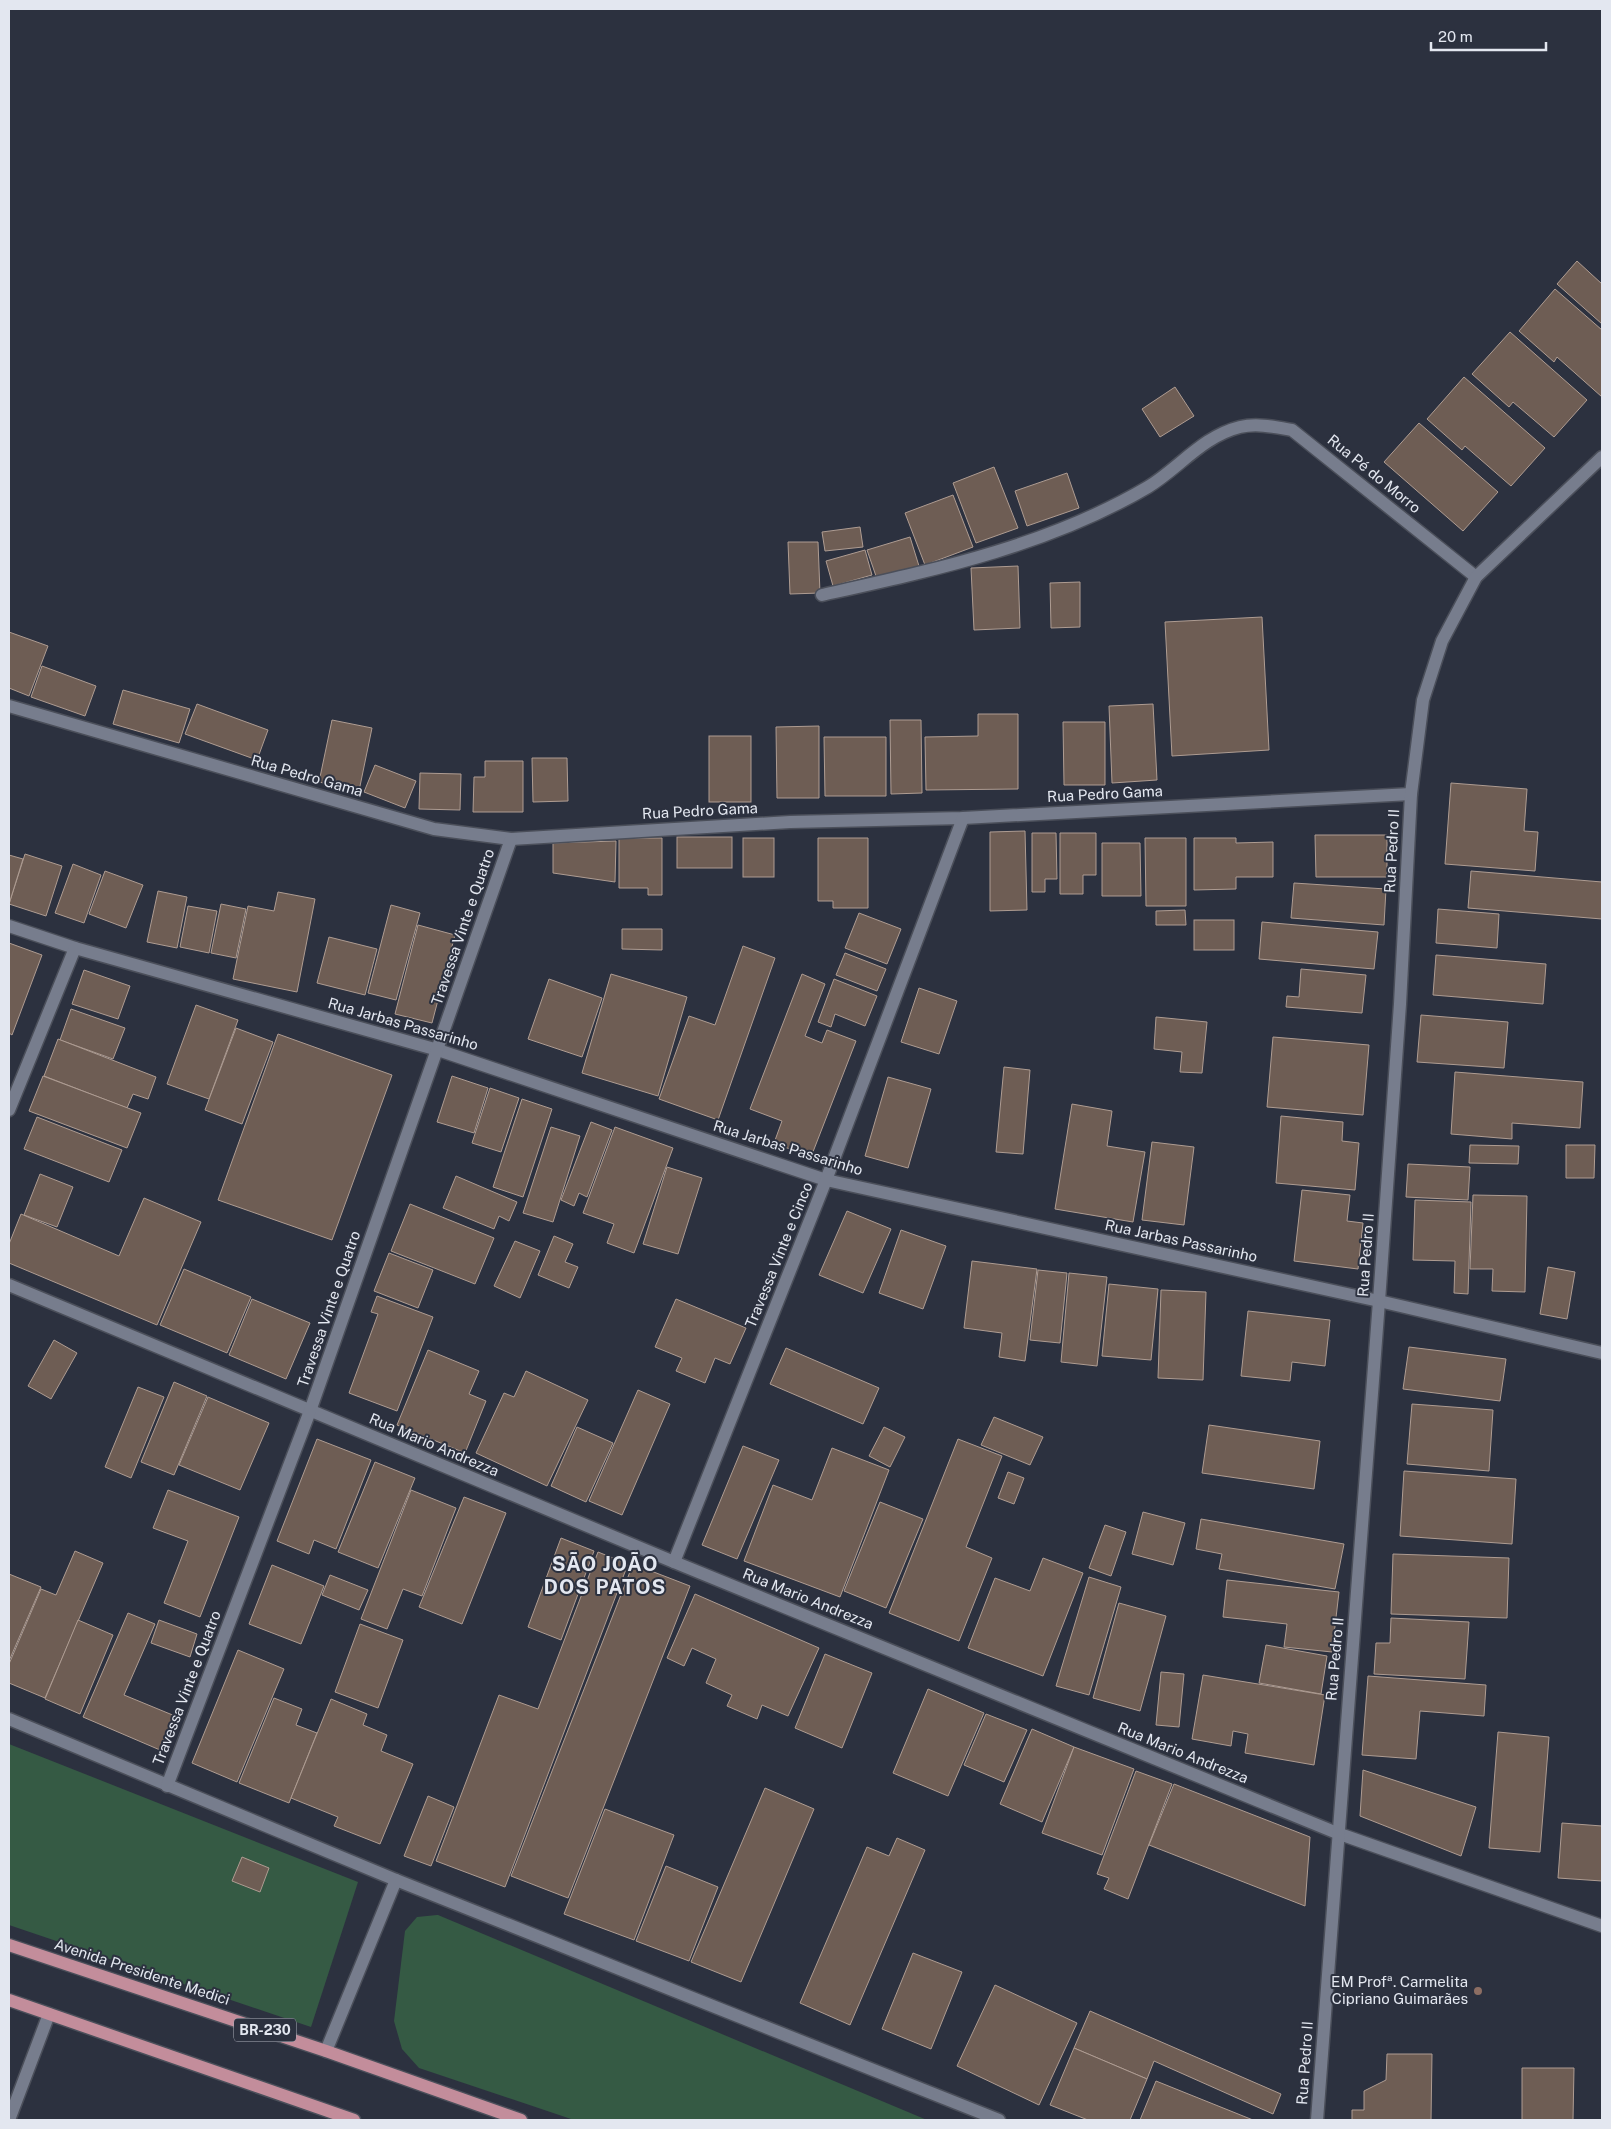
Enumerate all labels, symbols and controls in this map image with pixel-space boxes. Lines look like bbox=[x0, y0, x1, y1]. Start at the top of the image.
scale bar bbox=[1431, 20, 1546, 52]
text: 20 m bbox=[1438, 28, 1473, 45]
street label: Rua Pé do Morro bbox=[1324, 431, 1424, 516]
street label: Rua Pedro Gama bbox=[249, 751, 365, 800]
street label: Rua Pedro Gama bbox=[1047, 782, 1163, 805]
street label: Rua Pedro Gama bbox=[642, 799, 758, 822]
street label: Rua Pedro II bbox=[1381, 809, 1402, 893]
street label: Travessa Vinte e Quatro bbox=[428, 846, 497, 1007]
street label: Rua Jarbas Passarinho bbox=[326, 994, 480, 1053]
street label: Rua Jarbas Passarinho bbox=[711, 1117, 865, 1178]
street label: Travessa Vinte e Cinco bbox=[741, 1179, 816, 1330]
street label: Rua Pedro II bbox=[1354, 1213, 1377, 1297]
street label: Rua Jarbas Passarinho bbox=[1103, 1216, 1259, 1265]
street label: Travessa Vinte e Quatro bbox=[294, 1228, 363, 1389]
street label: Rua Mario Andrezza bbox=[367, 1410, 502, 1480]
district label: SÃO JOÃO DOS PATOS bbox=[544, 1551, 666, 1599]
street label: Rua Mario Andrezza bbox=[740, 1565, 876, 1632]
street label: Travessa Vinte e Quatro bbox=[149, 1608, 224, 1768]
street label: Rua Pedro II bbox=[1322, 1616, 1347, 1701]
street label: Rua Mario Andrezza bbox=[1115, 1719, 1251, 1786]
street label: Avenida Presidente Medici bbox=[52, 1935, 232, 2008]
place label: EM Profª. Carmelita Cipriano Guimarães bbox=[1331, 1973, 1468, 2007]
marker: EM Profª. Carmelita Cipriano Guimarães bbox=[1472, 1985, 1484, 1997]
road number: BR-230 bbox=[234, 2018, 296, 2042]
street label: Rua Pedro II bbox=[1293, 2021, 1316, 2105]

